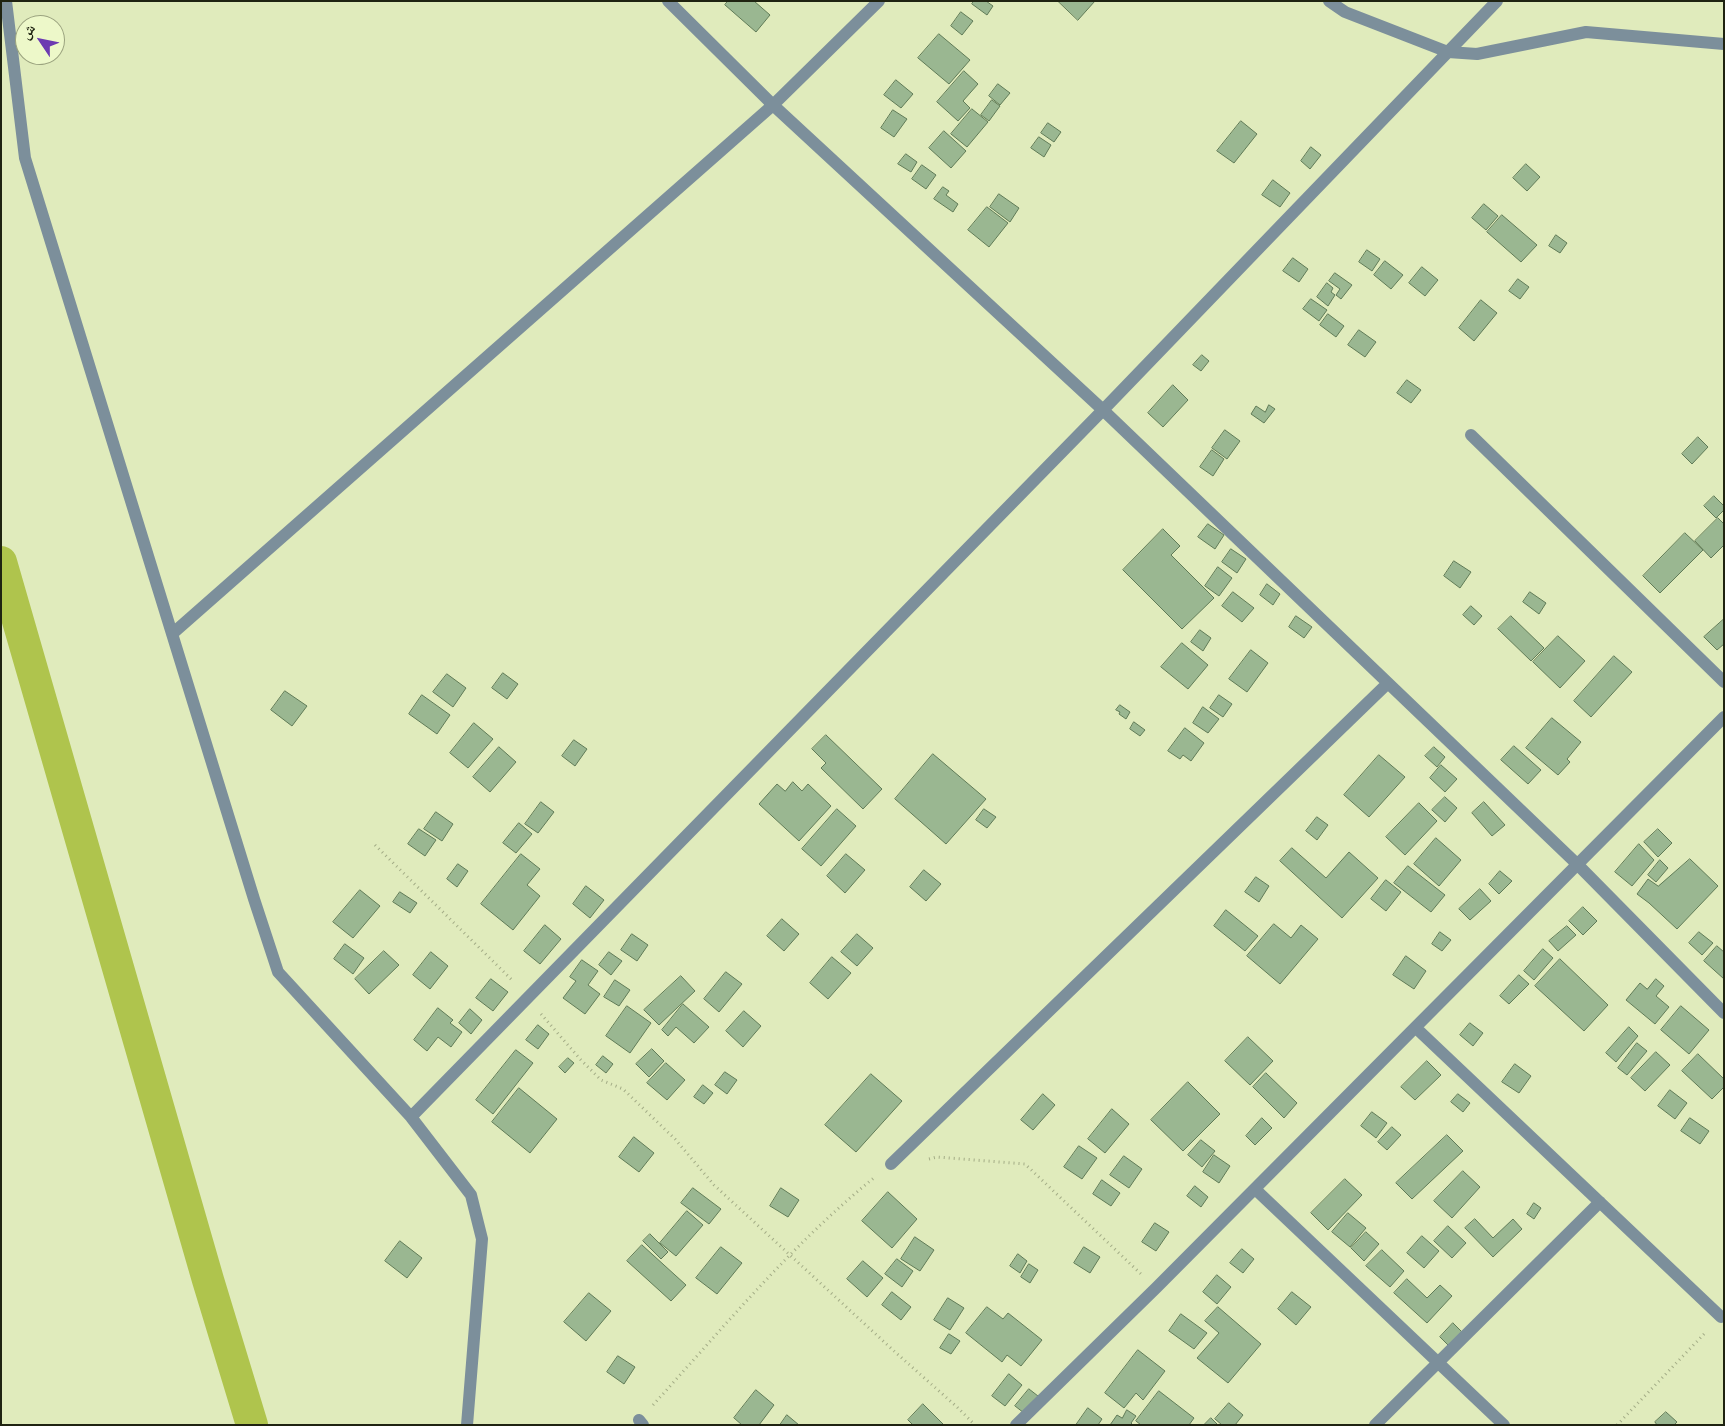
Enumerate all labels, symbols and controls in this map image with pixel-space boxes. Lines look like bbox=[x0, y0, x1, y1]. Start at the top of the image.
north arrow bbox=[15, 15, 65, 65]
text: ش bbox=[15, 20, 41, 44]

